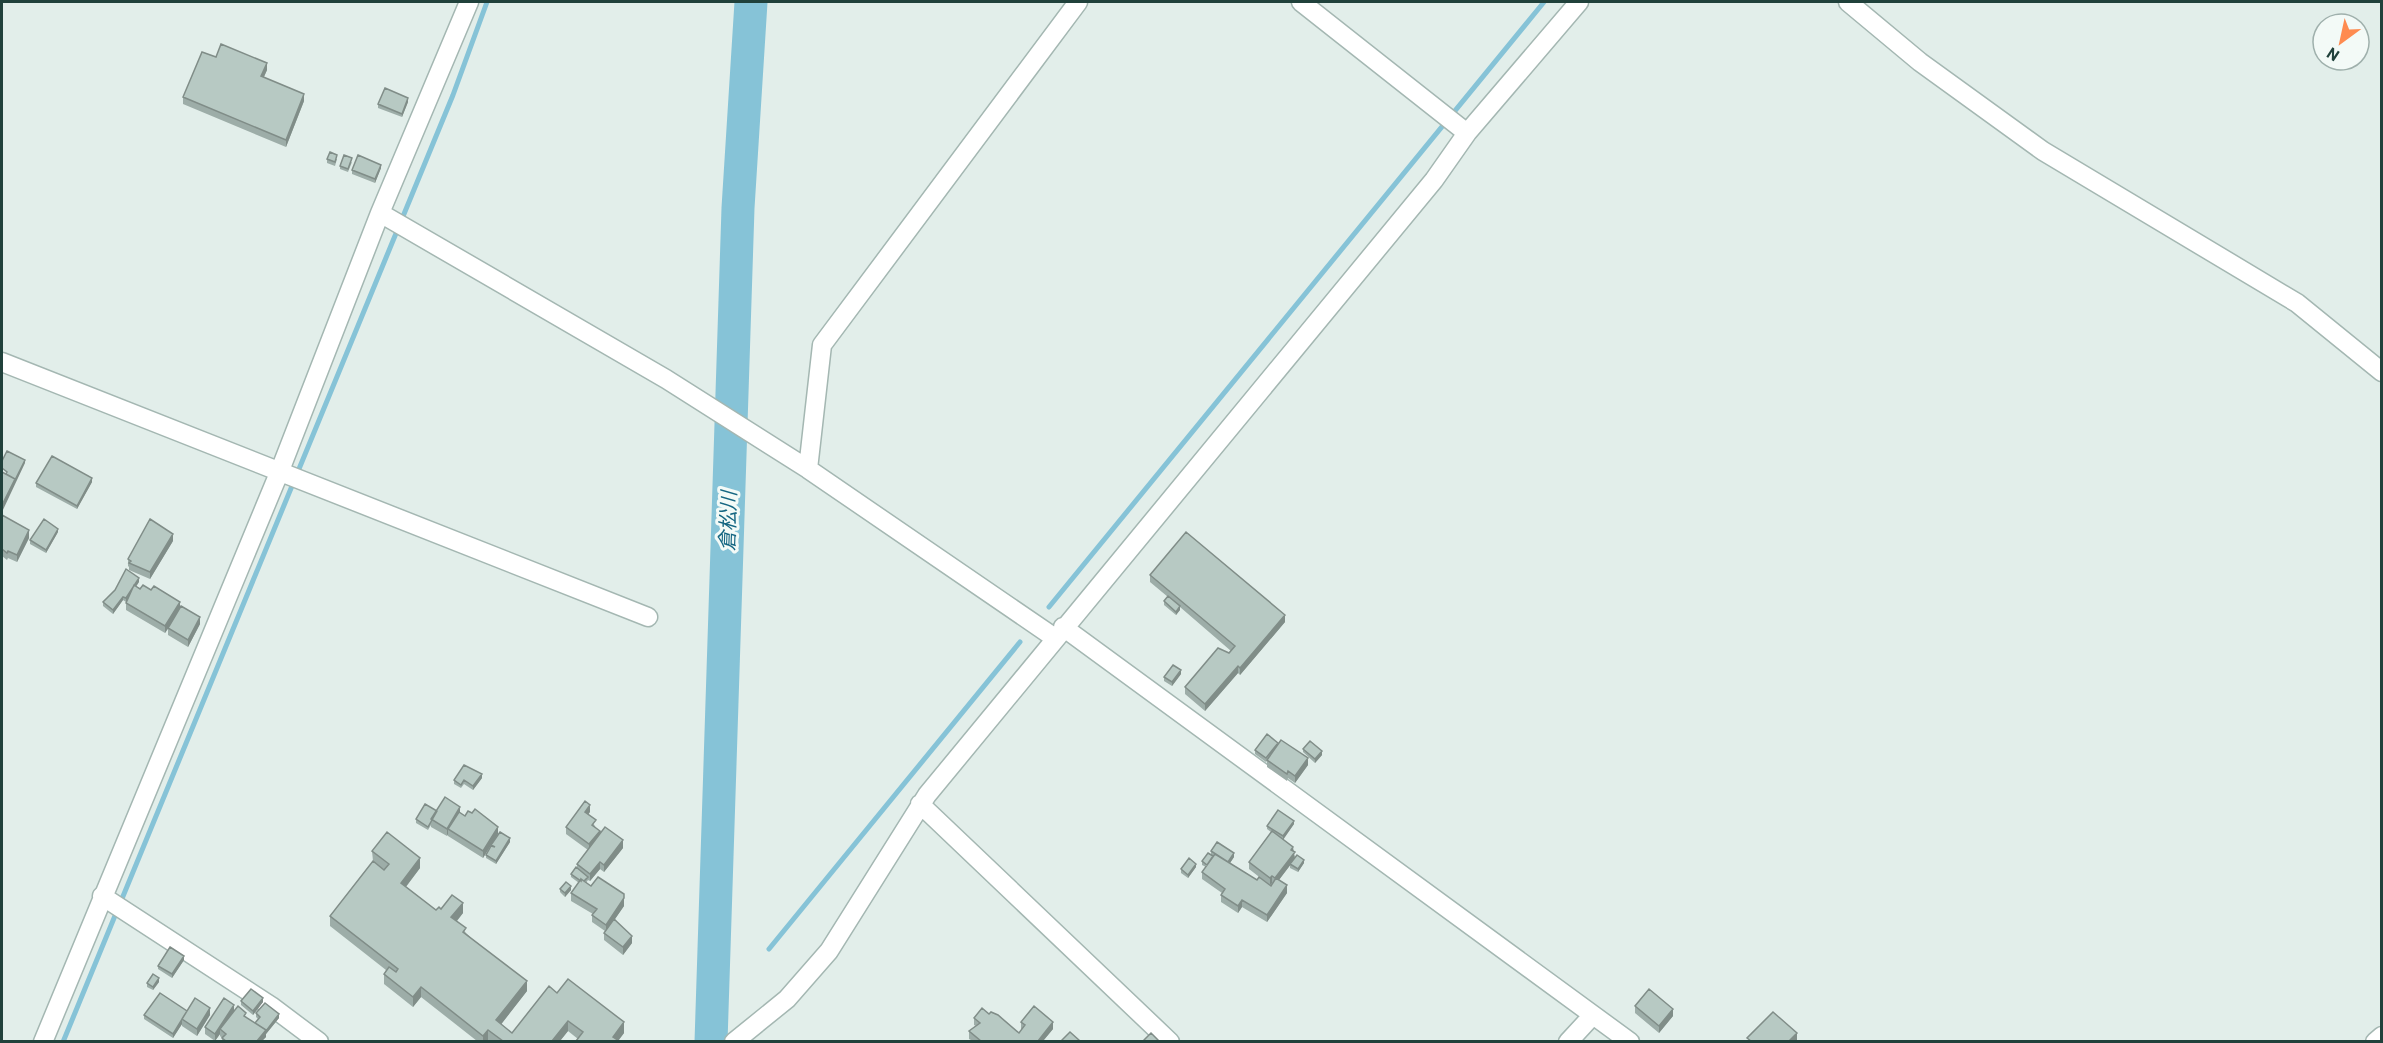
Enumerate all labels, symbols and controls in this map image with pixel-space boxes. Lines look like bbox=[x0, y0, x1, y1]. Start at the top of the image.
north arrow bbox=[2311, 12, 2371, 72]
text: N bbox=[2323, 44, 2342, 66]
water label: 倉松川 bbox=[714, 489, 740, 551]

